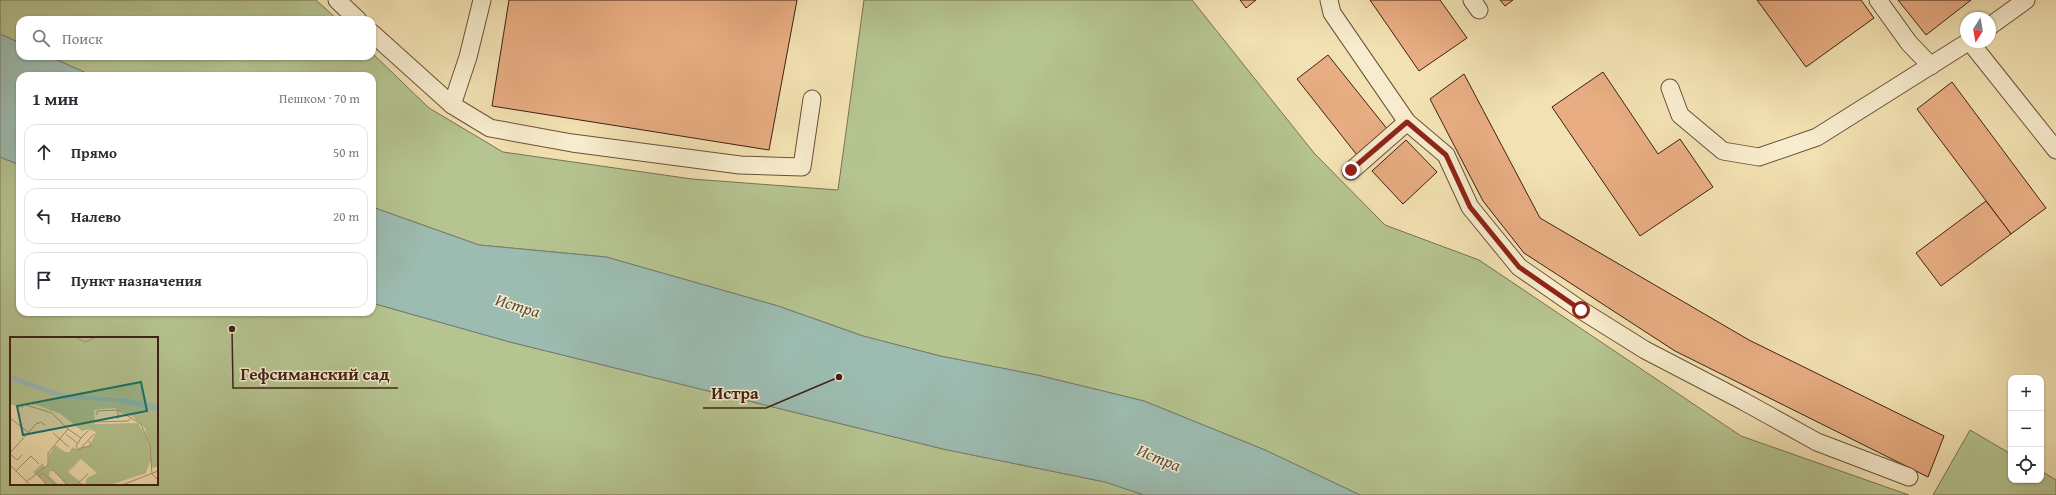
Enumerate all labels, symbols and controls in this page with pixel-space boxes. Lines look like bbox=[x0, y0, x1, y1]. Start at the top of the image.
north arrow bbox=[1960, 12, 1996, 48]
search box bbox=[16, 16, 376, 60]
icon: search bbox=[30, 27, 52, 49]
text: Поиск bbox=[62, 28, 103, 49]
text: 1 мин bbox=[32, 86, 78, 111]
text: Пешком · 70 m bbox=[279, 89, 360, 108]
icon: ahead bbox=[33, 141, 55, 163]
text: Прямо bbox=[71, 142, 117, 163]
text: 50 m bbox=[333, 143, 359, 162]
route end bbox=[1342, 161, 1360, 179]
icon: left bbox=[33, 205, 55, 227]
text: Налево bbox=[71, 206, 121, 227]
text: 20 m bbox=[333, 207, 359, 226]
icon: arrive bbox=[33, 269, 55, 291]
text: Пункт назначения bbox=[71, 270, 202, 291]
water label: Истра bbox=[493, 286, 544, 324]
route start bbox=[1572, 301, 1590, 319]
inset map bbox=[10, 337, 158, 485]
callout: Гефсиманский сад bbox=[233, 359, 398, 388]
text: Гефсиманский сад bbox=[240, 361, 390, 386]
map controls bbox=[2008, 375, 2044, 483]
button: + bbox=[2008, 375, 2044, 411]
callout: Истра bbox=[703, 379, 766, 408]
text: Истра bbox=[711, 380, 759, 405]
button: − bbox=[2008, 411, 2044, 447]
water label: Истра bbox=[1133, 437, 1185, 477]
button: locate bbox=[2008, 447, 2044, 483]

